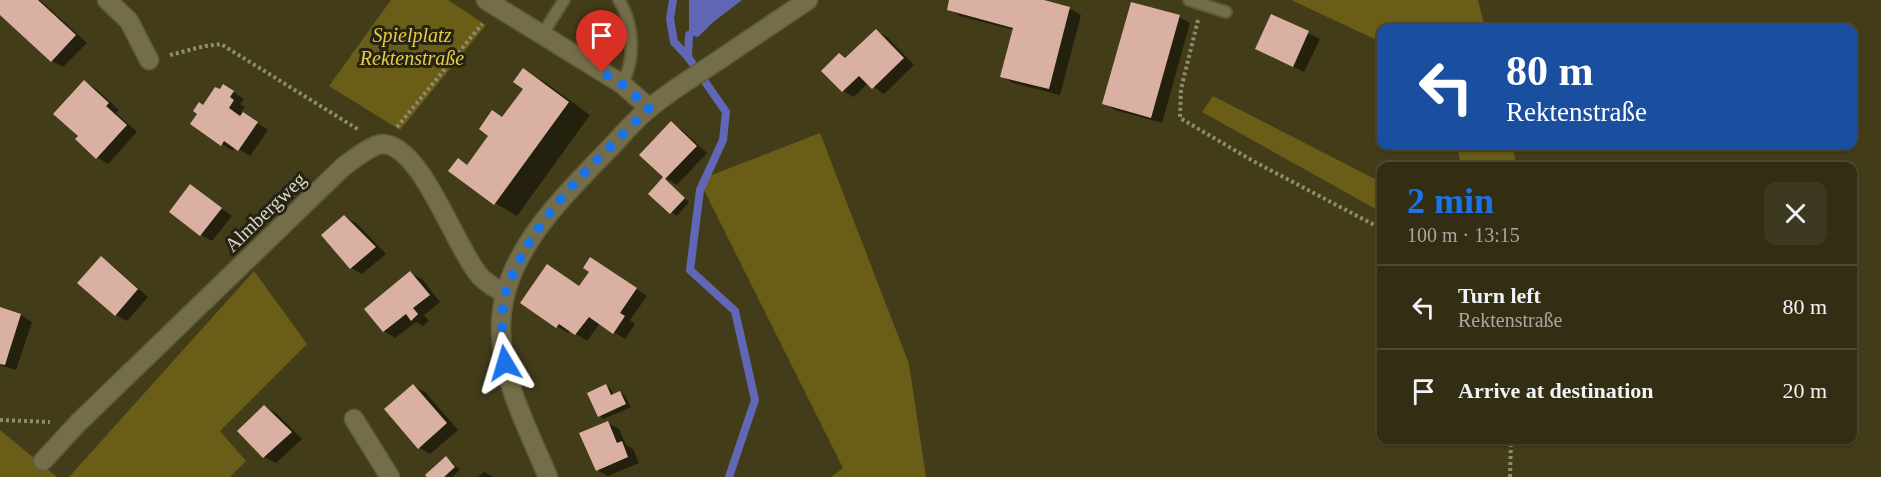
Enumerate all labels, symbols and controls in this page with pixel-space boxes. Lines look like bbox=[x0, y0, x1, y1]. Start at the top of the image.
pin bbox=[576, 10, 627, 72]
icon: arrive bbox=[585, 19, 618, 52]
park label: Spielplatz Rektenstraße bbox=[359, 24, 464, 69]
icon: left bbox=[1407, 48, 1485, 126]
text: 80 m bbox=[1506, 48, 1594, 94]
text: Rektenstraße bbox=[1506, 97, 1647, 127]
street label: Almbergweg bbox=[220, 168, 311, 257]
text: 2 min bbox=[1407, 181, 1494, 221]
button: close bbox=[1764, 182, 1827, 245]
text: 100 m · 13:15 bbox=[1407, 224, 1520, 246]
text: Turn left bbox=[1458, 283, 1541, 308]
icon: left bbox=[1407, 291, 1440, 324]
text: 80 m bbox=[1782, 294, 1827, 319]
text: Rektenstraße bbox=[1458, 309, 1562, 331]
position arrow bbox=[473, 331, 537, 395]
icon: arrive bbox=[1407, 375, 1440, 408]
text: Arrive at destination bbox=[1458, 378, 1654, 403]
text: 20 m bbox=[1782, 378, 1827, 403]

